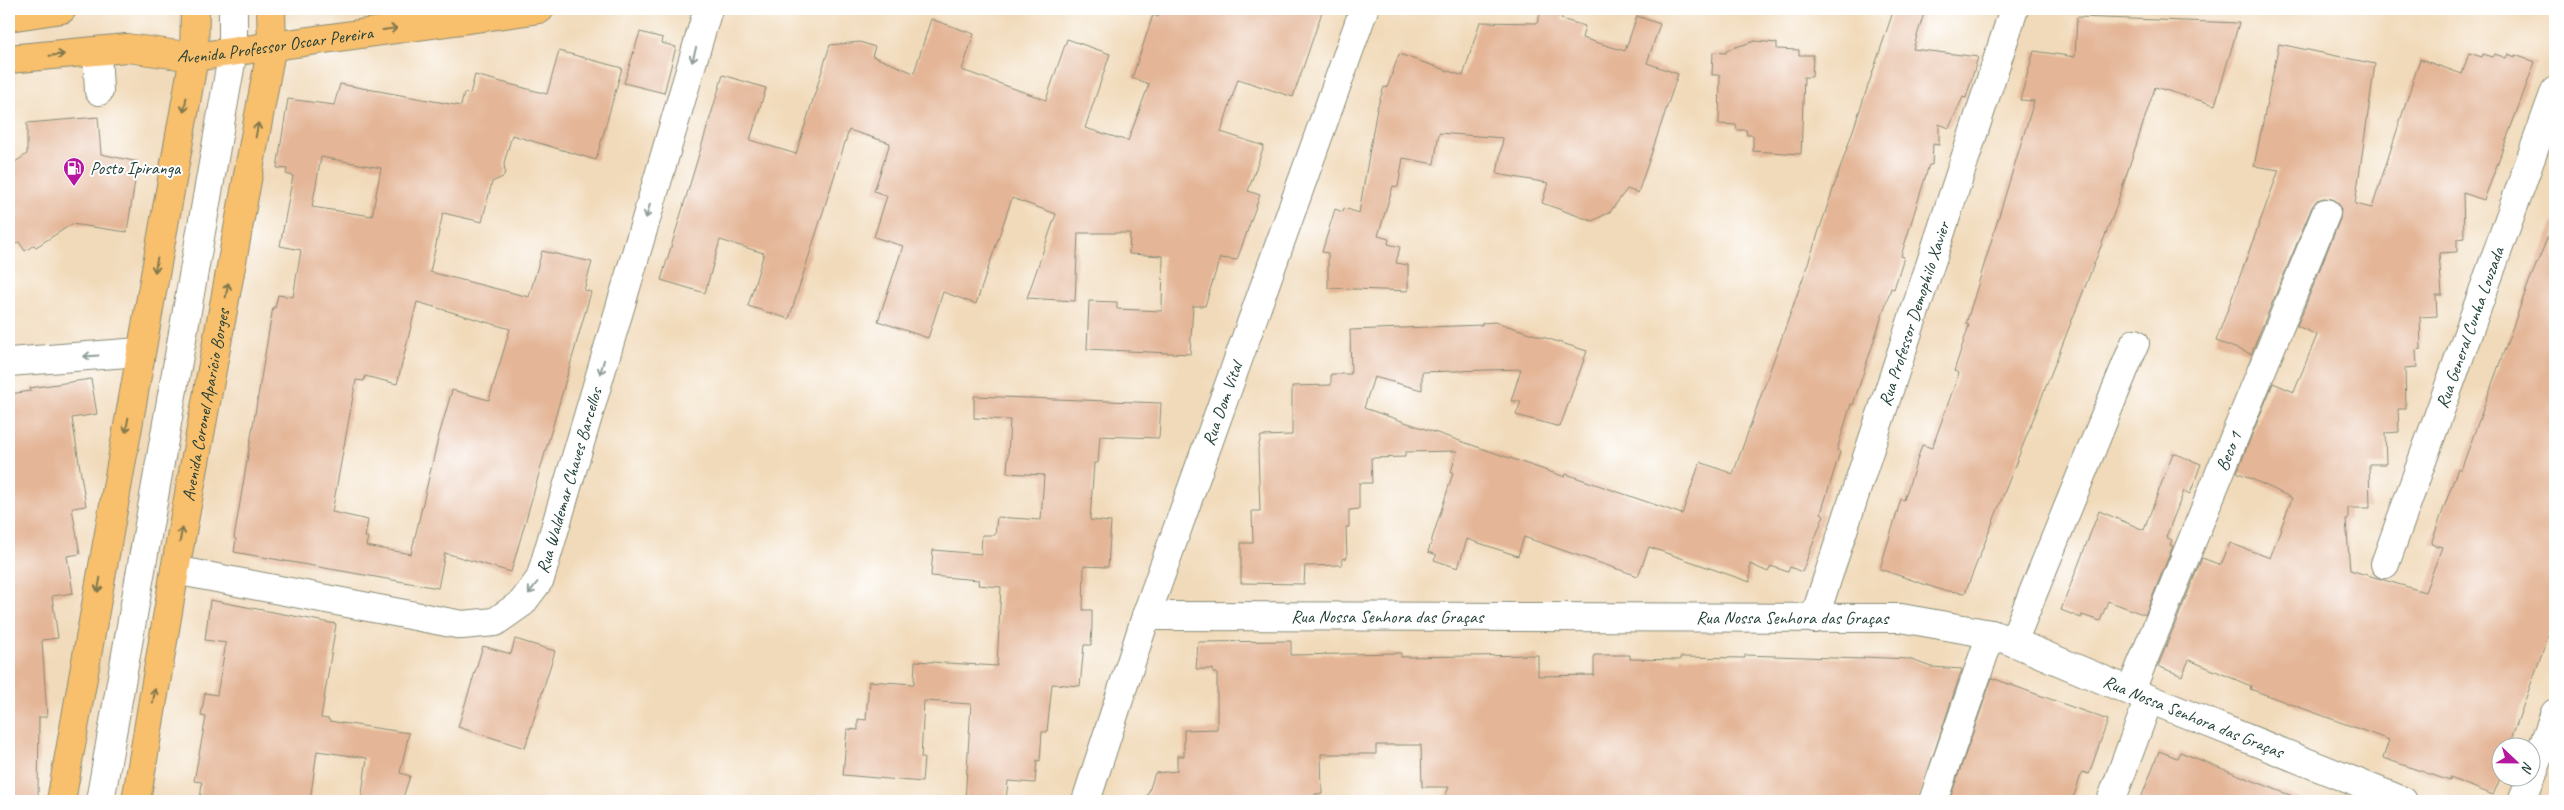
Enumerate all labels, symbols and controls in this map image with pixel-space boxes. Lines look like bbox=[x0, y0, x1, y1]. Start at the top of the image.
street label: Avenida Professor Oscar Pereira bbox=[176, 21, 376, 68]
one-way arrow bbox=[381, 24, 397, 34]
one-way arrow bbox=[689, 47, 699, 63]
one-way arrow bbox=[49, 50, 65, 60]
one-way arrow bbox=[179, 96, 189, 112]
one-way arrow bbox=[252, 122, 262, 138]
fuel station icon: Posto Ipiranga bbox=[62, 156, 86, 187]
place label: Posto Ipiranga bbox=[90, 157, 182, 179]
one-way arrow bbox=[643, 203, 653, 219]
street label: Rua Professor Demophilo Xavier bbox=[1874, 218, 1955, 409]
street label: Rua General Cunha Louzada bbox=[2431, 243, 2510, 411]
one-way arrow bbox=[150, 256, 160, 272]
one-way arrow bbox=[223, 282, 232, 298]
street label: Avenida Coronel Aparício Borges bbox=[177, 305, 234, 503]
one-way arrow bbox=[83, 351, 99, 360]
street label: Rua Dom Vital bbox=[1197, 356, 1248, 448]
one-way arrow bbox=[597, 359, 607, 375]
street label: Rua Waldemar Chaves Barcellos bbox=[531, 383, 607, 576]
one-way arrow bbox=[121, 416, 131, 432]
street label: Beco 1 bbox=[2211, 427, 2247, 474]
one-way arrow bbox=[177, 528, 187, 544]
one-way arrow bbox=[93, 576, 103, 592]
one-way arrow bbox=[527, 581, 538, 594]
street label: Rua Nossa Senhora das Graças bbox=[1291, 605, 1485, 628]
street label: Rua Nossa Senhora das Graças bbox=[1696, 606, 1890, 629]
street label: Rua Nossa Senhora das Graças bbox=[2100, 670, 2288, 763]
one-way arrow bbox=[149, 688, 159, 704]
north arrow bbox=[2492, 738, 2542, 788]
text: N bbox=[2517, 759, 2537, 776]

